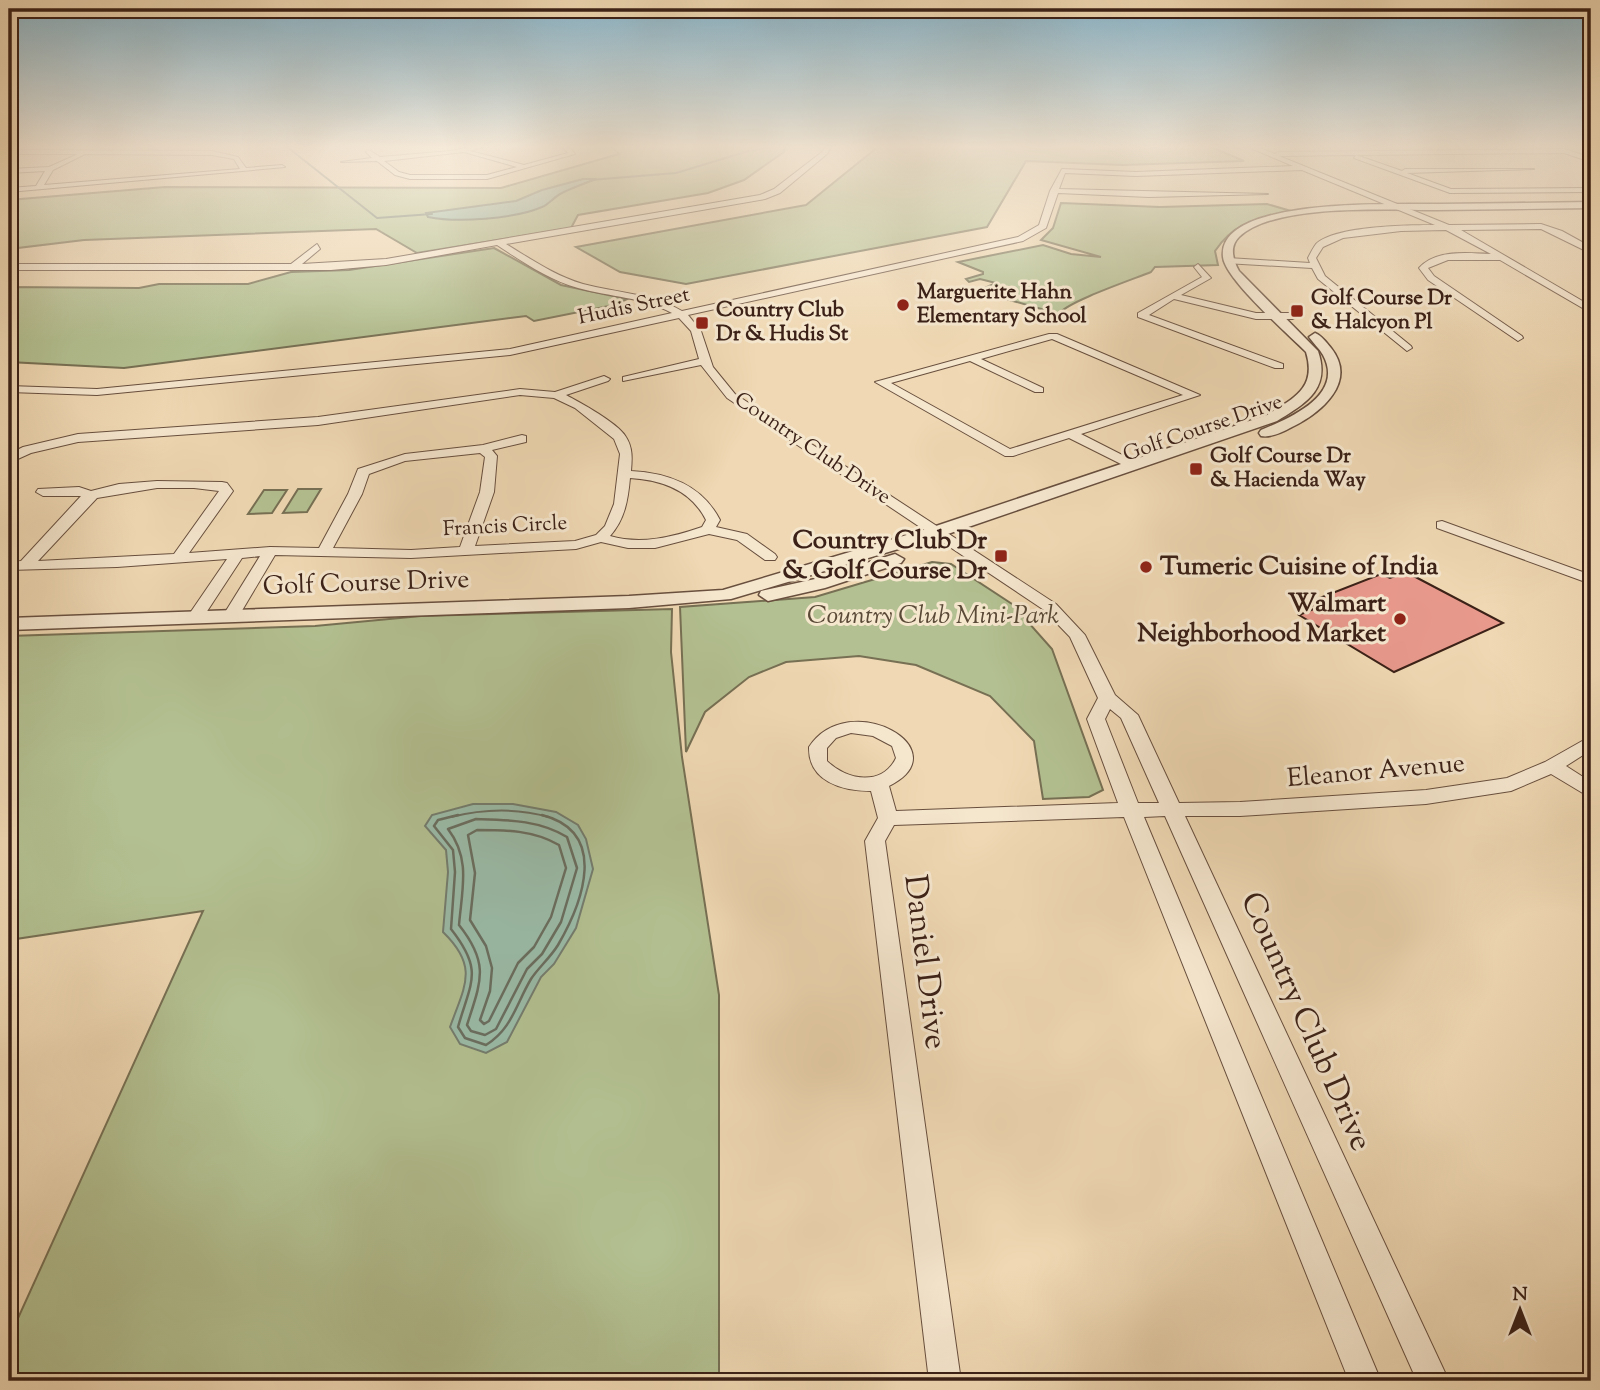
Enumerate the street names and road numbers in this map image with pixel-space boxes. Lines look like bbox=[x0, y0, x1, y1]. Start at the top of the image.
street label: Hudis Street bbox=[575, 281, 693, 333]
street label: Country Club Drive bbox=[728, 385, 896, 513]
street label: Golf Course Drive bbox=[1119, 388, 1287, 470]
street label: Francis Circle bbox=[442, 509, 568, 545]
street label: Golf Course Drive bbox=[262, 562, 470, 606]
street label: Eleanor Avenue bbox=[1286, 746, 1466, 798]
street label: Daniel Drive bbox=[890, 872, 958, 1052]
street label: Country Club Drive bbox=[1227, 885, 1383, 1159]

